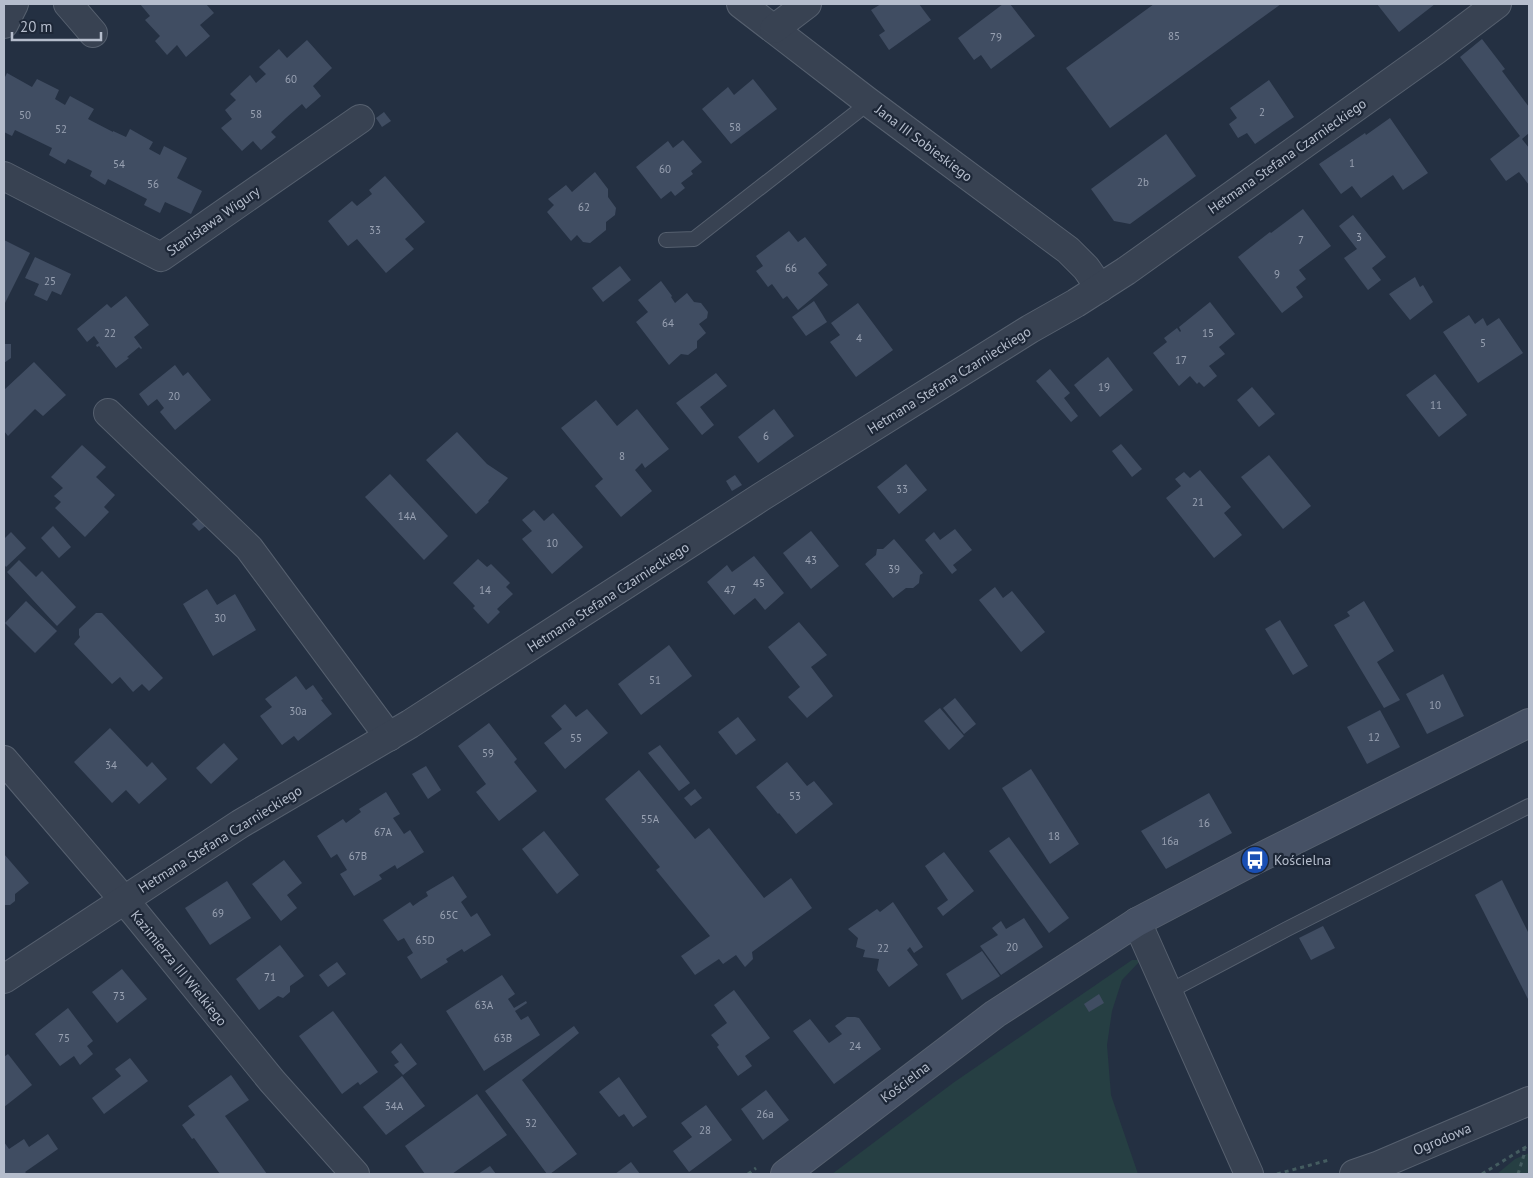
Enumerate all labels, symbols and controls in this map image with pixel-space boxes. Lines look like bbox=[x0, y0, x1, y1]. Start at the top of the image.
scale bar bbox=[12, 10, 101, 42]
text: 20 m bbox=[20, 17, 53, 36]
house number: 85 bbox=[1168, 29, 1180, 43]
house number: 79 bbox=[990, 30, 1002, 44]
house number: 60 bbox=[285, 72, 297, 86]
street label: Hetmana Stefana Czarnieckiego bbox=[1204, 94, 1370, 218]
street label: Jana III Sobieskiego bbox=[871, 100, 976, 185]
house number: 2 bbox=[1259, 105, 1265, 119]
house number: 58 bbox=[250, 107, 262, 121]
house number: 50 bbox=[19, 108, 31, 122]
house number: 58 bbox=[729, 120, 741, 134]
house number: 52 bbox=[55, 122, 67, 136]
house number: 1 bbox=[1349, 156, 1355, 170]
house number: 54 bbox=[113, 157, 125, 171]
house number: 60 bbox=[659, 162, 671, 176]
house number: 2b bbox=[1137, 175, 1149, 189]
house number: 56 bbox=[147, 177, 159, 191]
street label: Stanisława Wigury bbox=[163, 182, 264, 260]
house number: 62 bbox=[578, 200, 590, 214]
house number: 33 bbox=[369, 223, 381, 237]
house number: 3 bbox=[1356, 230, 1362, 244]
house number: 7 bbox=[1298, 233, 1304, 247]
house number: 66 bbox=[785, 261, 797, 275]
house number: 9 bbox=[1274, 267, 1280, 281]
house number: 25 bbox=[44, 274, 56, 288]
house number: 64 bbox=[662, 316, 674, 330]
street label: Hetmana Stefana Czarnieckiego bbox=[864, 322, 1034, 438]
house number: 22 bbox=[104, 326, 116, 340]
house number: 15 bbox=[1202, 326, 1214, 340]
house number: 4 bbox=[856, 331, 862, 345]
house number: 5 bbox=[1480, 336, 1486, 350]
house number: 17 bbox=[1175, 353, 1187, 367]
house number: 19 bbox=[1098, 380, 1110, 394]
house number: 20 bbox=[168, 389, 180, 403]
house number: 11 bbox=[1430, 398, 1442, 412]
house number: 6 bbox=[763, 429, 769, 443]
house number: 8 bbox=[619, 449, 625, 463]
house number: 33 bbox=[896, 482, 908, 496]
house number: 21 bbox=[1192, 495, 1204, 509]
house number: 14A bbox=[398, 509, 417, 523]
house number: 10 bbox=[546, 536, 558, 550]
street label: Hetmana Stefana Czarnieckiego bbox=[524, 538, 692, 656]
house number: 43 bbox=[805, 553, 817, 567]
house number: 39 bbox=[888, 562, 900, 576]
house number: 45 bbox=[753, 576, 765, 590]
house number: 14 bbox=[479, 583, 491, 597]
house number: 47 bbox=[724, 583, 736, 597]
house number: 30 bbox=[214, 611, 226, 625]
house number: 51 bbox=[649, 673, 661, 687]
house number: 10 bbox=[1429, 698, 1441, 712]
house number: 30a bbox=[289, 704, 307, 718]
house number: 12 bbox=[1368, 730, 1380, 744]
house number: 55 bbox=[570, 731, 582, 745]
house number: 59 bbox=[482, 746, 494, 760]
house number: 34 bbox=[105, 758, 117, 772]
street label: Hetmana Stefana Czarnieckiego bbox=[135, 781, 305, 897]
house number: 53 bbox=[789, 789, 801, 803]
house number: 55A bbox=[641, 812, 660, 826]
house number: 16 bbox=[1198, 816, 1210, 830]
house number: 67A bbox=[374, 825, 392, 839]
house number: 18 bbox=[1048, 829, 1060, 843]
house number: 16a bbox=[1161, 834, 1179, 848]
bus stop icon: Kościelna bbox=[1240, 845, 1270, 875]
house number: 67B bbox=[349, 849, 367, 863]
place label: Kościelna bbox=[1274, 851, 1331, 869]
street label: Kazimierza III Wielkiego bbox=[127, 906, 231, 1030]
house number: 69 bbox=[212, 906, 224, 920]
house number: 65C bbox=[440, 908, 458, 922]
house number: 65D bbox=[415, 933, 435, 947]
house number: 20 bbox=[1006, 940, 1018, 954]
house number: 22 bbox=[877, 941, 889, 955]
house number: 71 bbox=[264, 970, 276, 984]
house number: 73 bbox=[113, 989, 125, 1003]
house number: 63A bbox=[475, 998, 494, 1012]
house number: 75 bbox=[58, 1031, 70, 1045]
house number: 63B bbox=[494, 1031, 512, 1045]
house number: 24 bbox=[849, 1039, 861, 1053]
street label: Kościelna bbox=[877, 1058, 933, 1106]
house number: 34A bbox=[385, 1099, 404, 1113]
house number: 26a bbox=[756, 1107, 774, 1121]
house number: 32 bbox=[525, 1116, 537, 1130]
street label: Ogrodowa bbox=[1410, 1119, 1474, 1159]
house number: 28 bbox=[699, 1123, 711, 1137]

